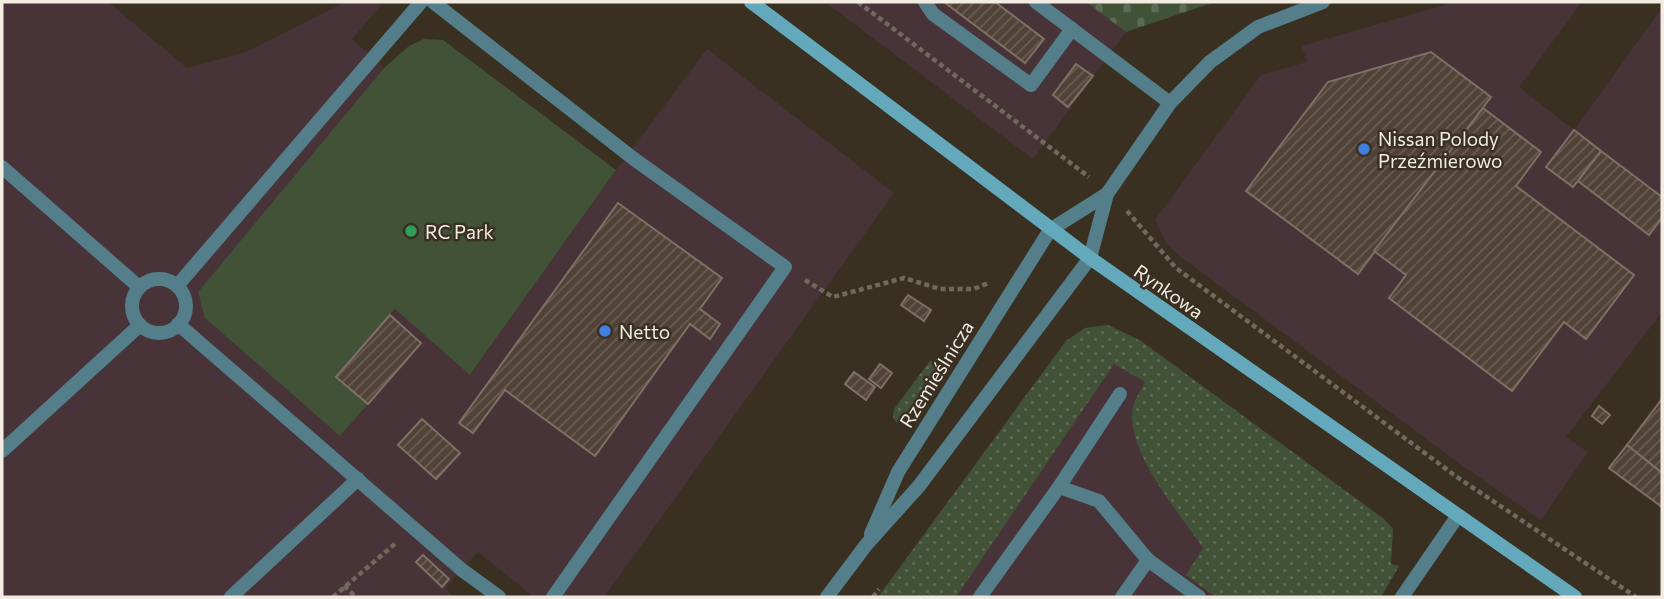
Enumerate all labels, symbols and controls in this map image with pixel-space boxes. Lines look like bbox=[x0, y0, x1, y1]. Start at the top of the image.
place label: Nissan Polody Przeźmierowo bbox=[1378, 127, 1502, 172]
marker: Nissan Polody Przeźmierowo bbox=[1356, 141, 1372, 157]
place label: RC Park bbox=[425, 220, 494, 243]
marker: RC Park bbox=[403, 223, 419, 239]
street label: Rynkowa bbox=[1130, 259, 1208, 323]
street label: Rzemieślnicza bbox=[894, 316, 978, 432]
place label: Netto bbox=[619, 320, 670, 343]
marker: Netto bbox=[597, 323, 613, 339]

